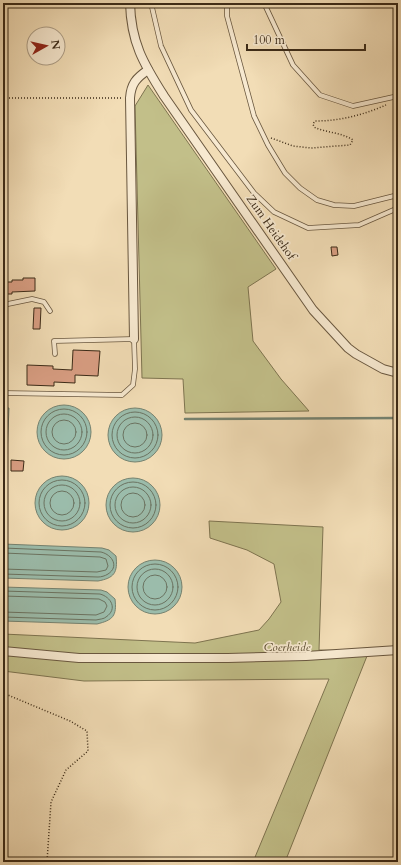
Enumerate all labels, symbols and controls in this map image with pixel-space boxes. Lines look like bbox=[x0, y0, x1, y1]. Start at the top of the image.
north arrow bbox=[26, 26, 66, 66]
scale bar bbox=[247, 26, 365, 52]
text: 100 m bbox=[253, 32, 286, 48]
text: N bbox=[47, 39, 64, 51]
street label: Zum Heidehof bbox=[243, 191, 301, 265]
park label: Coerheide bbox=[264, 639, 311, 655]

